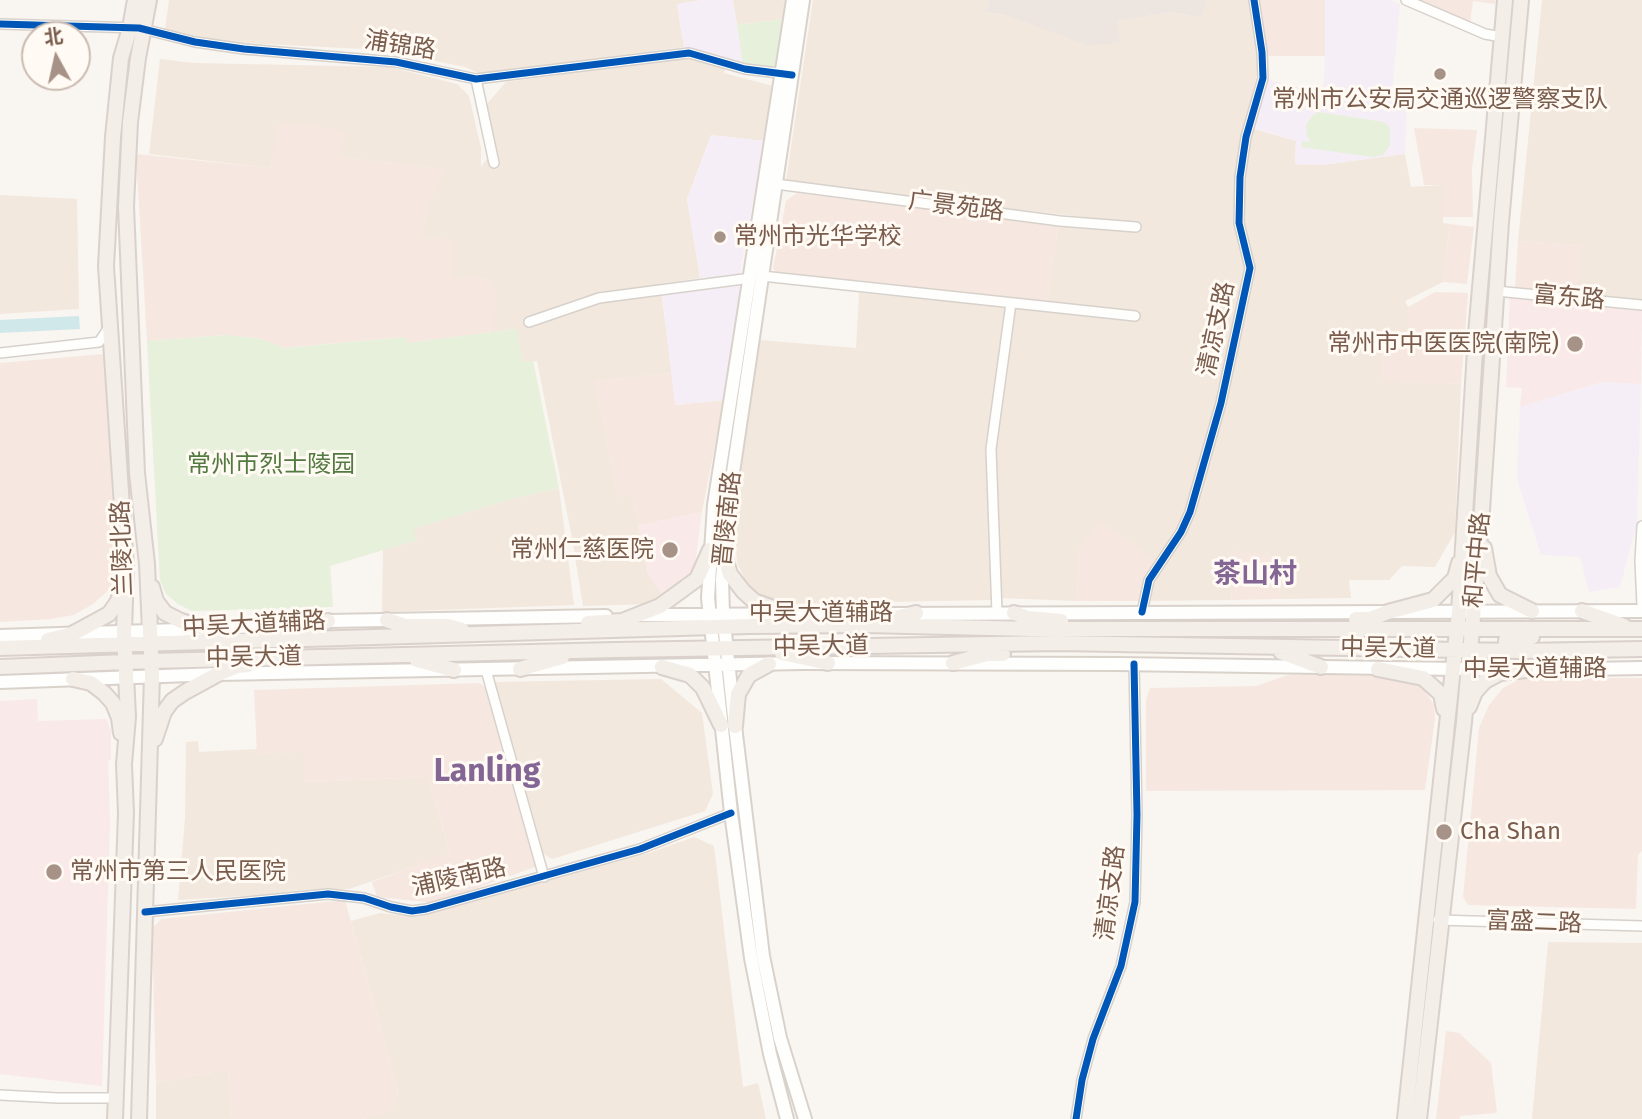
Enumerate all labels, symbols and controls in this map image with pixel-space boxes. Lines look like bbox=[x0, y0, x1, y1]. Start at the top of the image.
north arrow bbox=[21, 21, 91, 91]
text: 北 bbox=[42, 24, 64, 49]
street label: 浦锦路 bbox=[362, 26, 438, 66]
marker: 常州市公安局交通巡逻警察支队 bbox=[1432, 66, 1448, 82]
place label: 常州市公安局交通巡逻警察支队 bbox=[1272, 86, 1608, 114]
street label: 广景苑路 bbox=[907, 187, 1005, 227]
place label: 常州市光华学校 bbox=[734, 223, 902, 251]
marker: 常州市光华学校 bbox=[712, 229, 728, 245]
street label: 清凉支路 bbox=[1193, 279, 1241, 379]
street label: 富东路 bbox=[1532, 281, 1606, 315]
place label: 常州市中医医院(南院) bbox=[1327, 330, 1559, 358]
marker: 常州市中医医院(南院) bbox=[1565, 334, 1585, 354]
park label: 常州市烈士陵园 bbox=[187, 451, 355, 479]
street label: 晋陵南路 bbox=[709, 470, 747, 568]
street label: 兰陵北路 bbox=[107, 500, 139, 596]
street label: 和平中路 bbox=[1459, 511, 1497, 609]
place label: 常州仁慈医院 bbox=[510, 536, 654, 564]
marker: 常州仁慈医院 bbox=[660, 540, 680, 560]
district label: 茶山村 bbox=[1213, 558, 1297, 592]
street label: 中吴大道辅路 bbox=[749, 599, 893, 627]
street label: 中吴大道辅路 bbox=[181, 607, 327, 643]
street label: 中吴大道 bbox=[773, 632, 869, 662]
street label: 中吴大道 bbox=[1340, 634, 1436, 664]
street label: 中吴大道 bbox=[206, 643, 302, 673]
street label: 中吴大道辅路 bbox=[1463, 655, 1607, 683]
district label: Lanling bbox=[434, 753, 540, 791]
place label: Cha Shan bbox=[1460, 818, 1561, 846]
marker: Cha Shan bbox=[1434, 822, 1454, 842]
street label: 清凉支路 bbox=[1091, 844, 1131, 942]
street label: 浦陵南路 bbox=[409, 853, 509, 903]
place label: 常州市第三人民医院 bbox=[70, 858, 286, 886]
marker: 常州市第三人民医院 bbox=[44, 862, 64, 882]
street label: 富盛二路 bbox=[1486, 907, 1582, 939]

